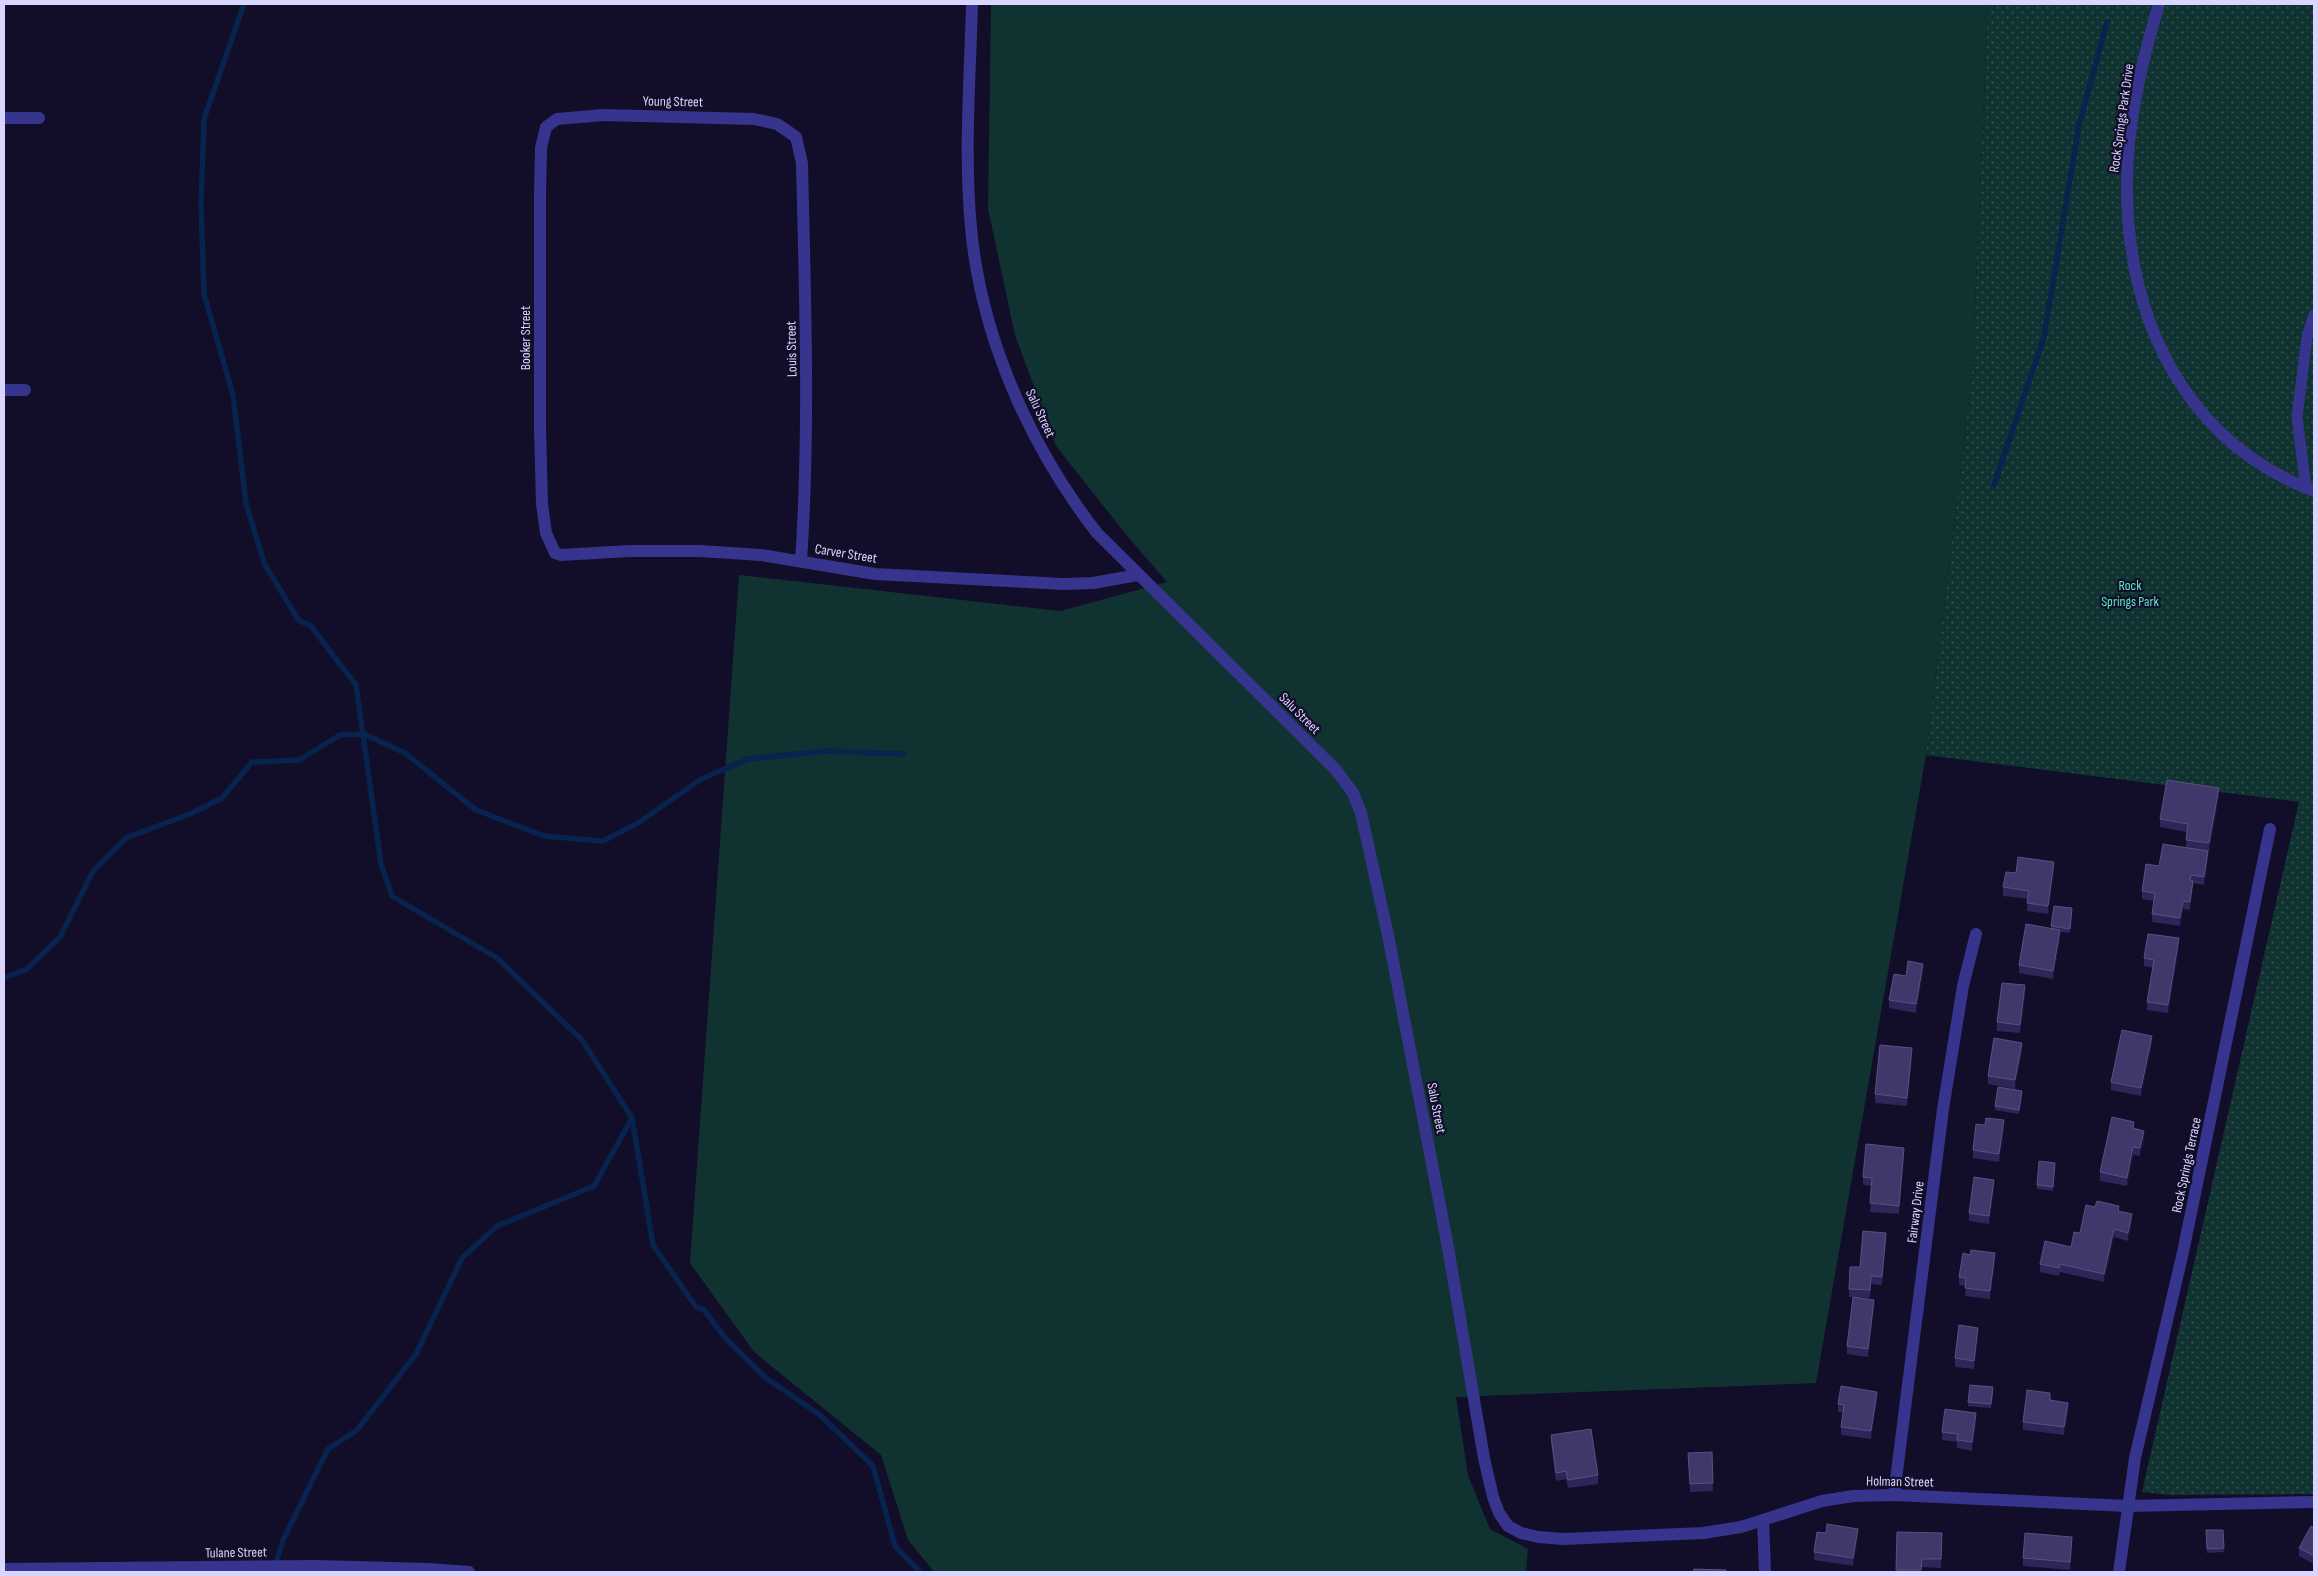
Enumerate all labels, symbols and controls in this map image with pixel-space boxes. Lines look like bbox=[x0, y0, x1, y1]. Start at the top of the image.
street label: Rock Springs Park Drive bbox=[2105, 63, 2138, 174]
street label: Young Street bbox=[643, 92, 703, 111]
street label: Booker Street bbox=[517, 306, 534, 370]
street label: Louis Street bbox=[783, 321, 800, 377]
street label: Salu Street bbox=[1022, 386, 1059, 440]
street label: Carver Street bbox=[814, 540, 878, 567]
park label: Rock Springs Park bbox=[2101, 577, 2160, 610]
street label: Salu Street bbox=[1275, 689, 1324, 738]
street label: Salu Street bbox=[1423, 1081, 1450, 1135]
street label: Rock Springs Terrace bbox=[2168, 1116, 2205, 1214]
street label: Fairway Drive bbox=[1903, 1180, 1928, 1244]
street label: Holman Street bbox=[1866, 1472, 1934, 1491]
street label: Tulane Street bbox=[205, 1543, 267, 1562]

